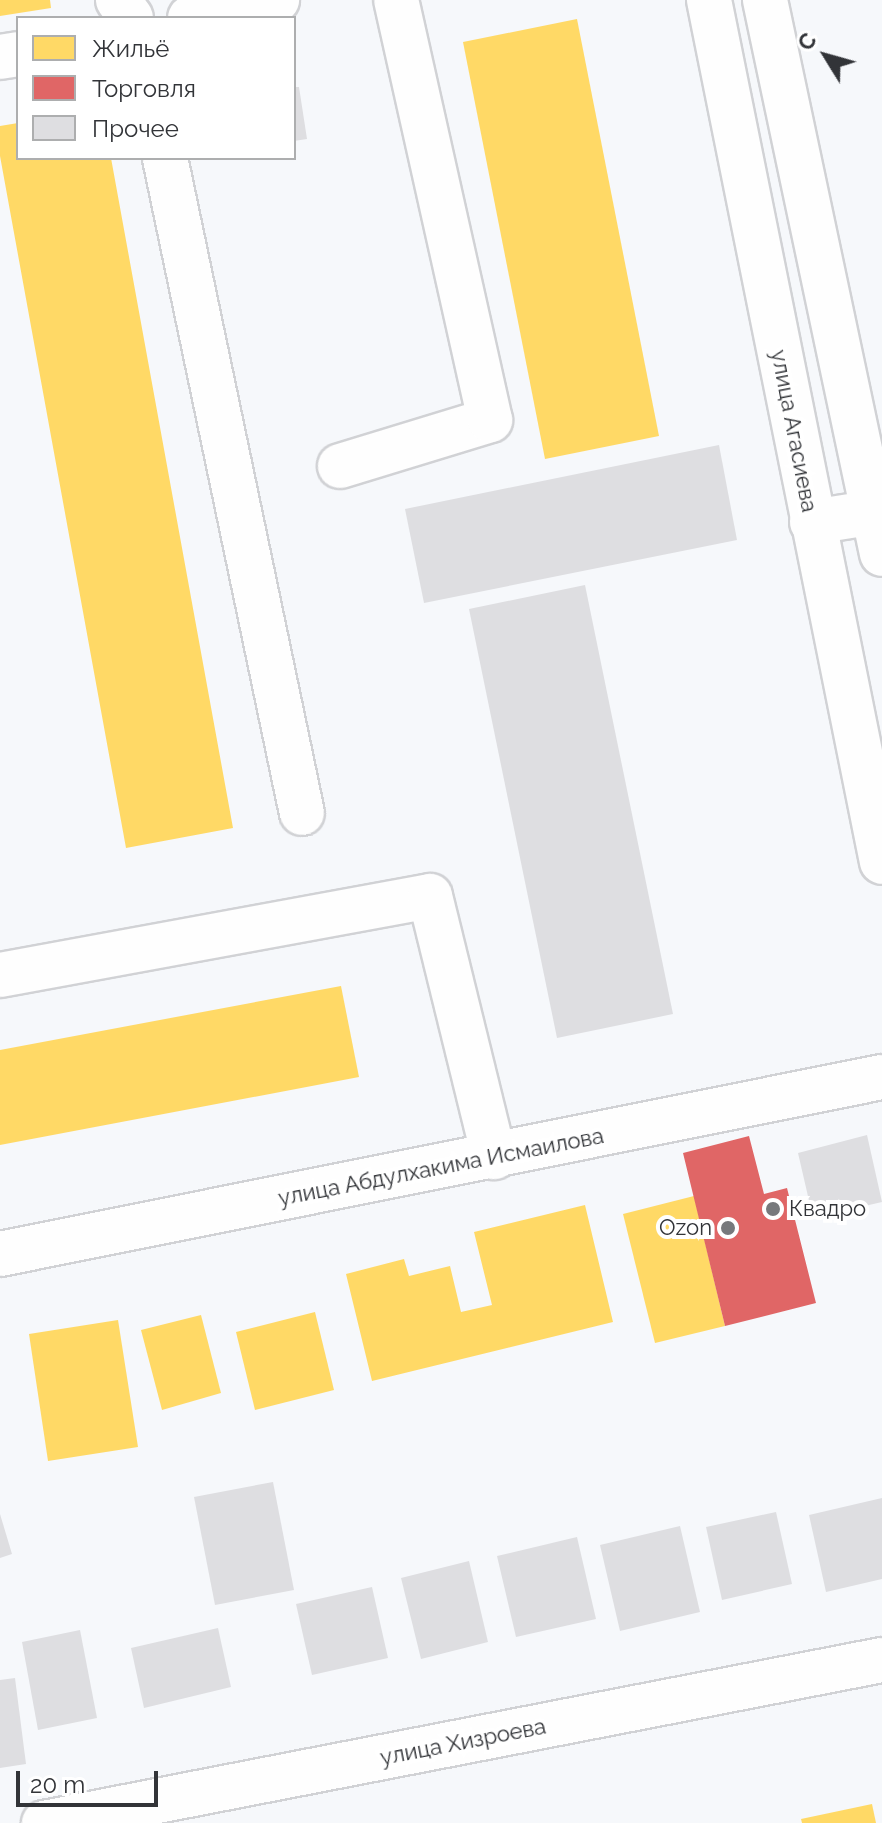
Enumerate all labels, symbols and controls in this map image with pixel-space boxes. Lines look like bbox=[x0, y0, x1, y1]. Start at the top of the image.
legend bbox=[16, 16, 296, 160]
north arrow bbox=[786, 16, 866, 96]
text: С bbox=[792, 28, 822, 55]
text: Жильё bbox=[92, 34, 169, 63]
text: Торговля bbox=[92, 74, 196, 103]
text: Прочее bbox=[92, 114, 179, 143]
street label: улица Агасиева bbox=[765, 347, 823, 515]
street label: улица Абдулхакима Исмаилова bbox=[276, 1122, 606, 1212]
place label: Квадро bbox=[789, 1196, 866, 1222]
marker: Квадро bbox=[764, 1200, 782, 1218]
place label: Ozon bbox=[659, 1215, 712, 1241]
marker: Ozon bbox=[719, 1219, 737, 1237]
street label: улица Хизроева bbox=[378, 1713, 548, 1771]
scale bar bbox=[20, 1755, 162, 1805]
text: 20 m bbox=[30, 1770, 85, 1799]

